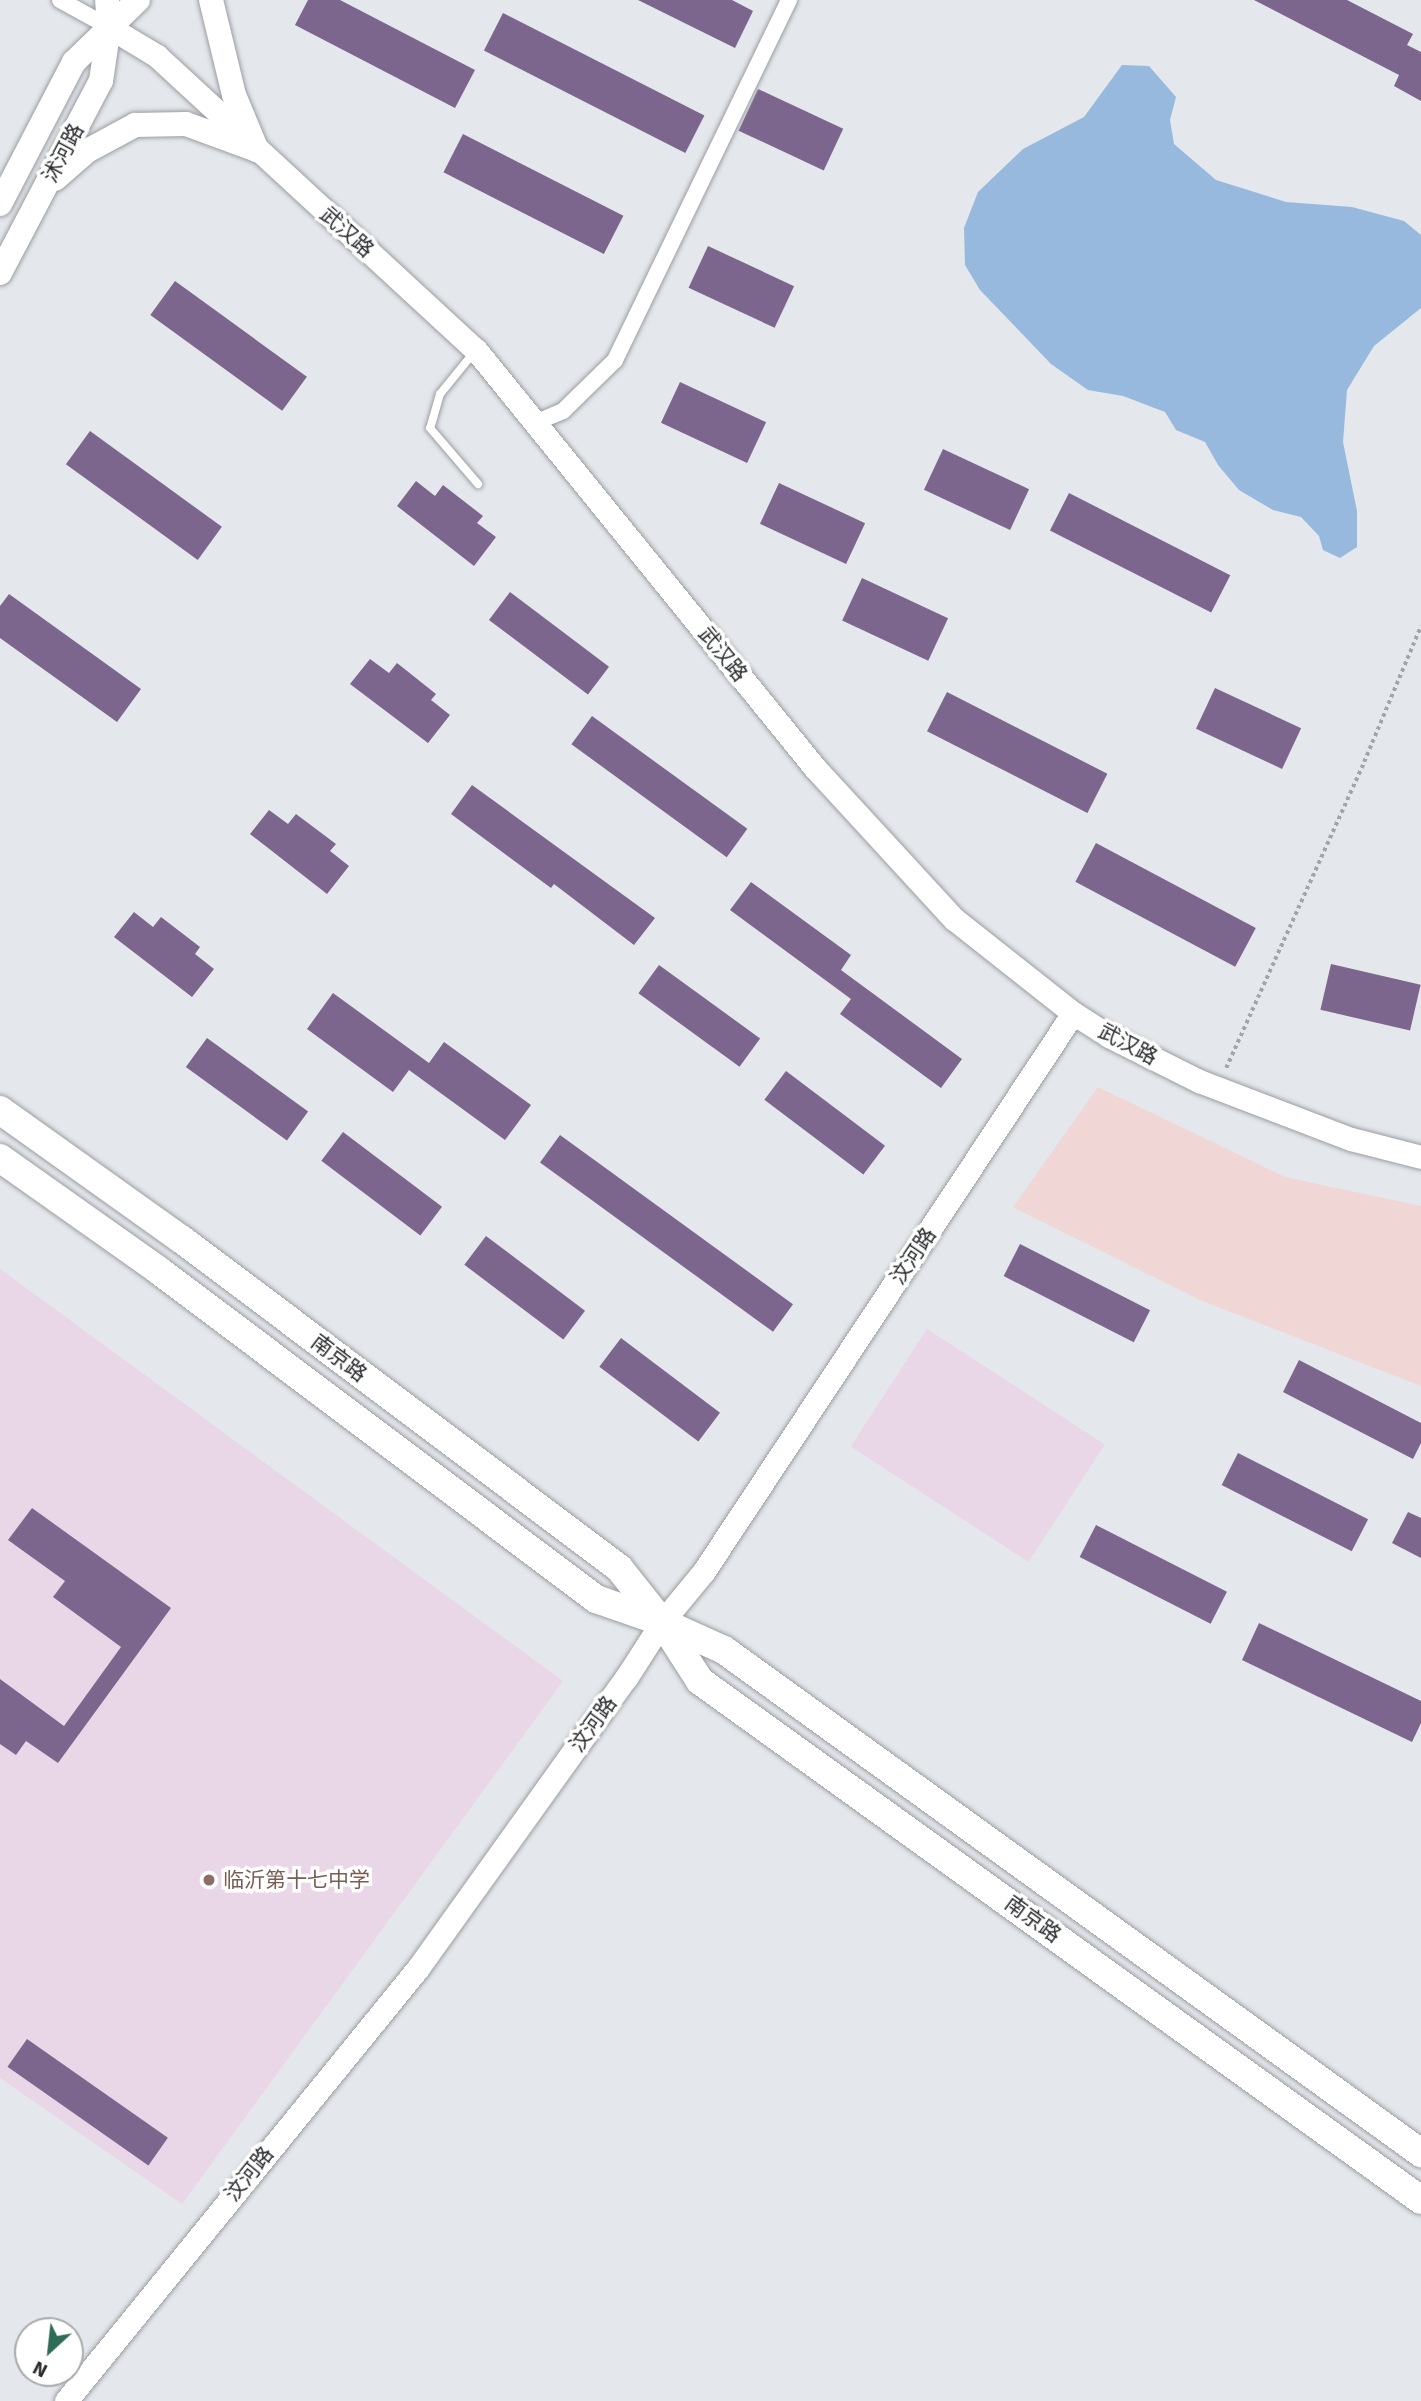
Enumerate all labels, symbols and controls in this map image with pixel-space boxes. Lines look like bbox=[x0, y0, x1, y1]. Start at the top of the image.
street label: 沭河路 bbox=[37, 119, 89, 187]
street label: 武汉路 bbox=[315, 202, 379, 262]
street label: 武汉路 bbox=[693, 622, 753, 686]
street label: 武汉路 bbox=[1094, 1018, 1162, 1070]
street label: 汶河路 bbox=[885, 1223, 941, 1289]
street label: 南京路 bbox=[306, 1329, 372, 1387]
street label: 汶河路 bbox=[564, 1691, 622, 1757]
place label: 临沂第十七中学 bbox=[223, 1867, 370, 1893]
marker: 临沂第十七中学 bbox=[201, 1872, 217, 1888]
street label: 南京路 bbox=[1000, 1890, 1066, 1948]
street label: 汶河路 bbox=[219, 2142, 279, 2206]
north arrow bbox=[14, 2317, 84, 2387]
text: N bbox=[29, 2355, 52, 2383]

